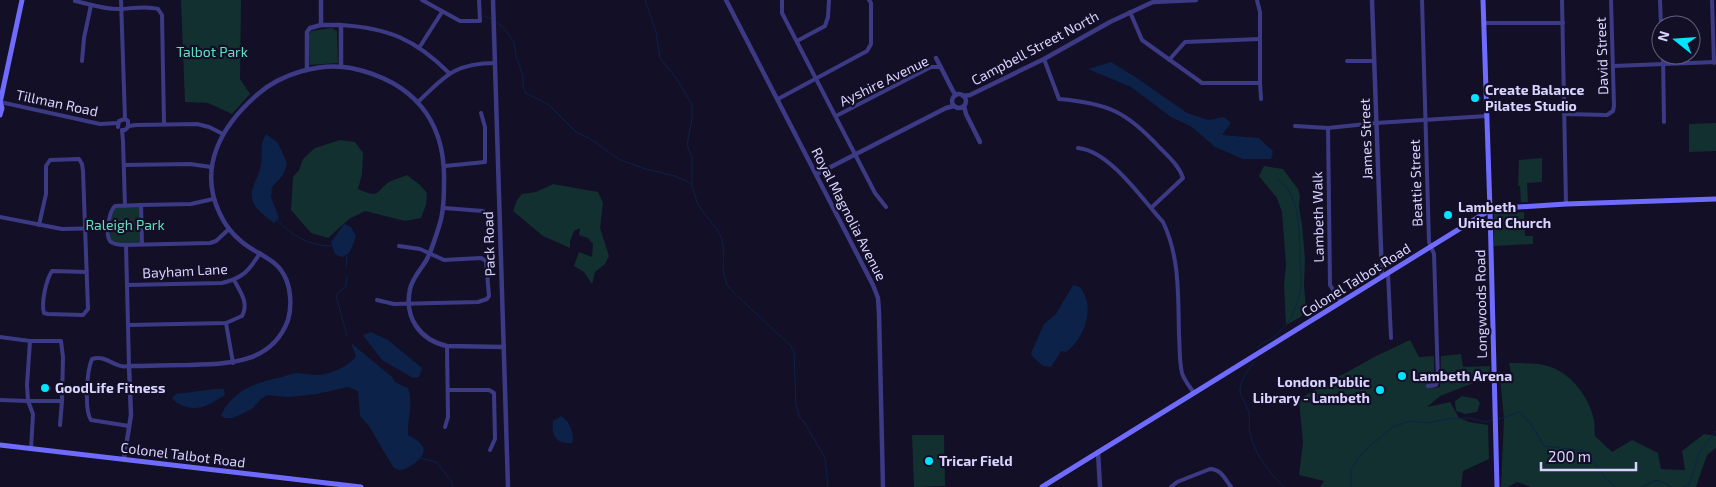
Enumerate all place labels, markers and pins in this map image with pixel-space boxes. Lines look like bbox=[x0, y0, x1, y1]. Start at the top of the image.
place label: Create Balance Pilates Studio bbox=[1485, 81, 1585, 114]
marker: Create Balance Pilates Studio bbox=[1469, 92, 1481, 104]
place label: Lambeth United Church bbox=[1458, 198, 1551, 231]
marker: Lambeth United Church bbox=[1442, 209, 1454, 221]
place label: Lambeth Arena bbox=[1412, 367, 1512, 384]
marker: Lambeth Arena bbox=[1396, 370, 1408, 382]
place label: London Public Library - Lambeth bbox=[1253, 373, 1370, 406]
place label: GoodLife Fitness bbox=[55, 379, 165, 396]
marker: GoodLife Fitness bbox=[39, 382, 51, 394]
marker: London Public Library - Lambeth bbox=[1374, 384, 1386, 396]
place label: Tricar Field bbox=[939, 452, 1013, 469]
marker: Tricar Field bbox=[923, 455, 935, 467]

